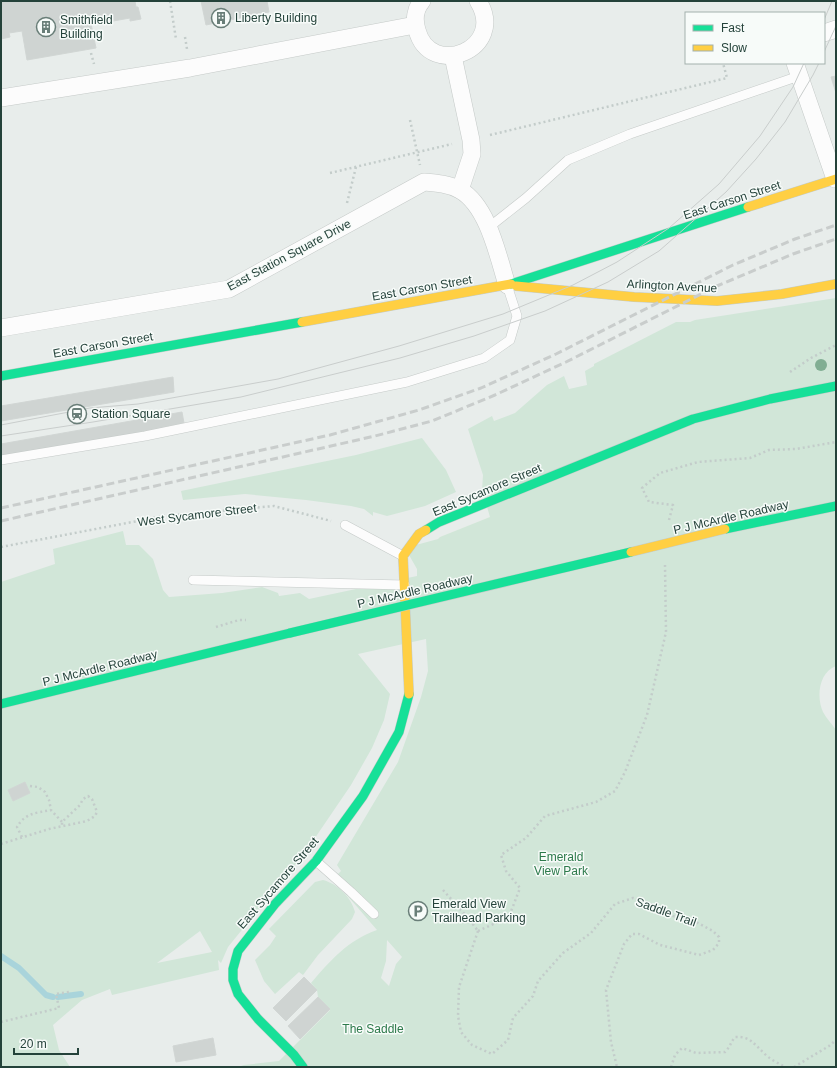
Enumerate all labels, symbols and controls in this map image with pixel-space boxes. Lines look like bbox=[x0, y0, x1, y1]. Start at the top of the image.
building icon: Liberty Building bbox=[210, 7, 232, 29]
place label: Liberty Building bbox=[235, 11, 317, 25]
legend bbox=[685, 12, 825, 64]
place label: Smithfield Building bbox=[60, 13, 113, 41]
building icon: Smithfield Building bbox=[35, 16, 57, 38]
text: Fast bbox=[721, 21, 745, 35]
text: Slow bbox=[721, 41, 747, 55]
street label: East Carson Street bbox=[682, 177, 783, 222]
street label: East Station Square Drive bbox=[225, 216, 354, 294]
street label: East Carson Street bbox=[371, 272, 474, 304]
street label: Arlington Avenue bbox=[626, 277, 718, 295]
street label: East Carson Street bbox=[52, 329, 155, 361]
station icon: Station Square bbox=[66, 403, 88, 425]
place label: Station Square bbox=[91, 407, 171, 421]
street label: East Sycamore Street bbox=[431, 460, 544, 519]
street label: P J McArdle Roadway bbox=[672, 497, 790, 537]
street label: West Sycamore Street bbox=[137, 501, 258, 529]
street label: P J McArdle Roadway bbox=[356, 571, 474, 611]
street label: P J McArdle Roadway bbox=[41, 647, 159, 689]
street label: East Sycamore Street bbox=[234, 834, 322, 932]
park label: Emerald View Park bbox=[534, 850, 589, 878]
street label: Saddle Trail bbox=[634, 895, 698, 929]
place label: Emerald View Trailhead Parking bbox=[432, 897, 526, 925]
parking icon: Emerald View Trailhead Parking bbox=[407, 900, 429, 922]
park label: The Saddle bbox=[342, 1022, 404, 1036]
scale bar bbox=[14, 1030, 78, 1056]
text: 20 m bbox=[20, 1037, 47, 1051]

